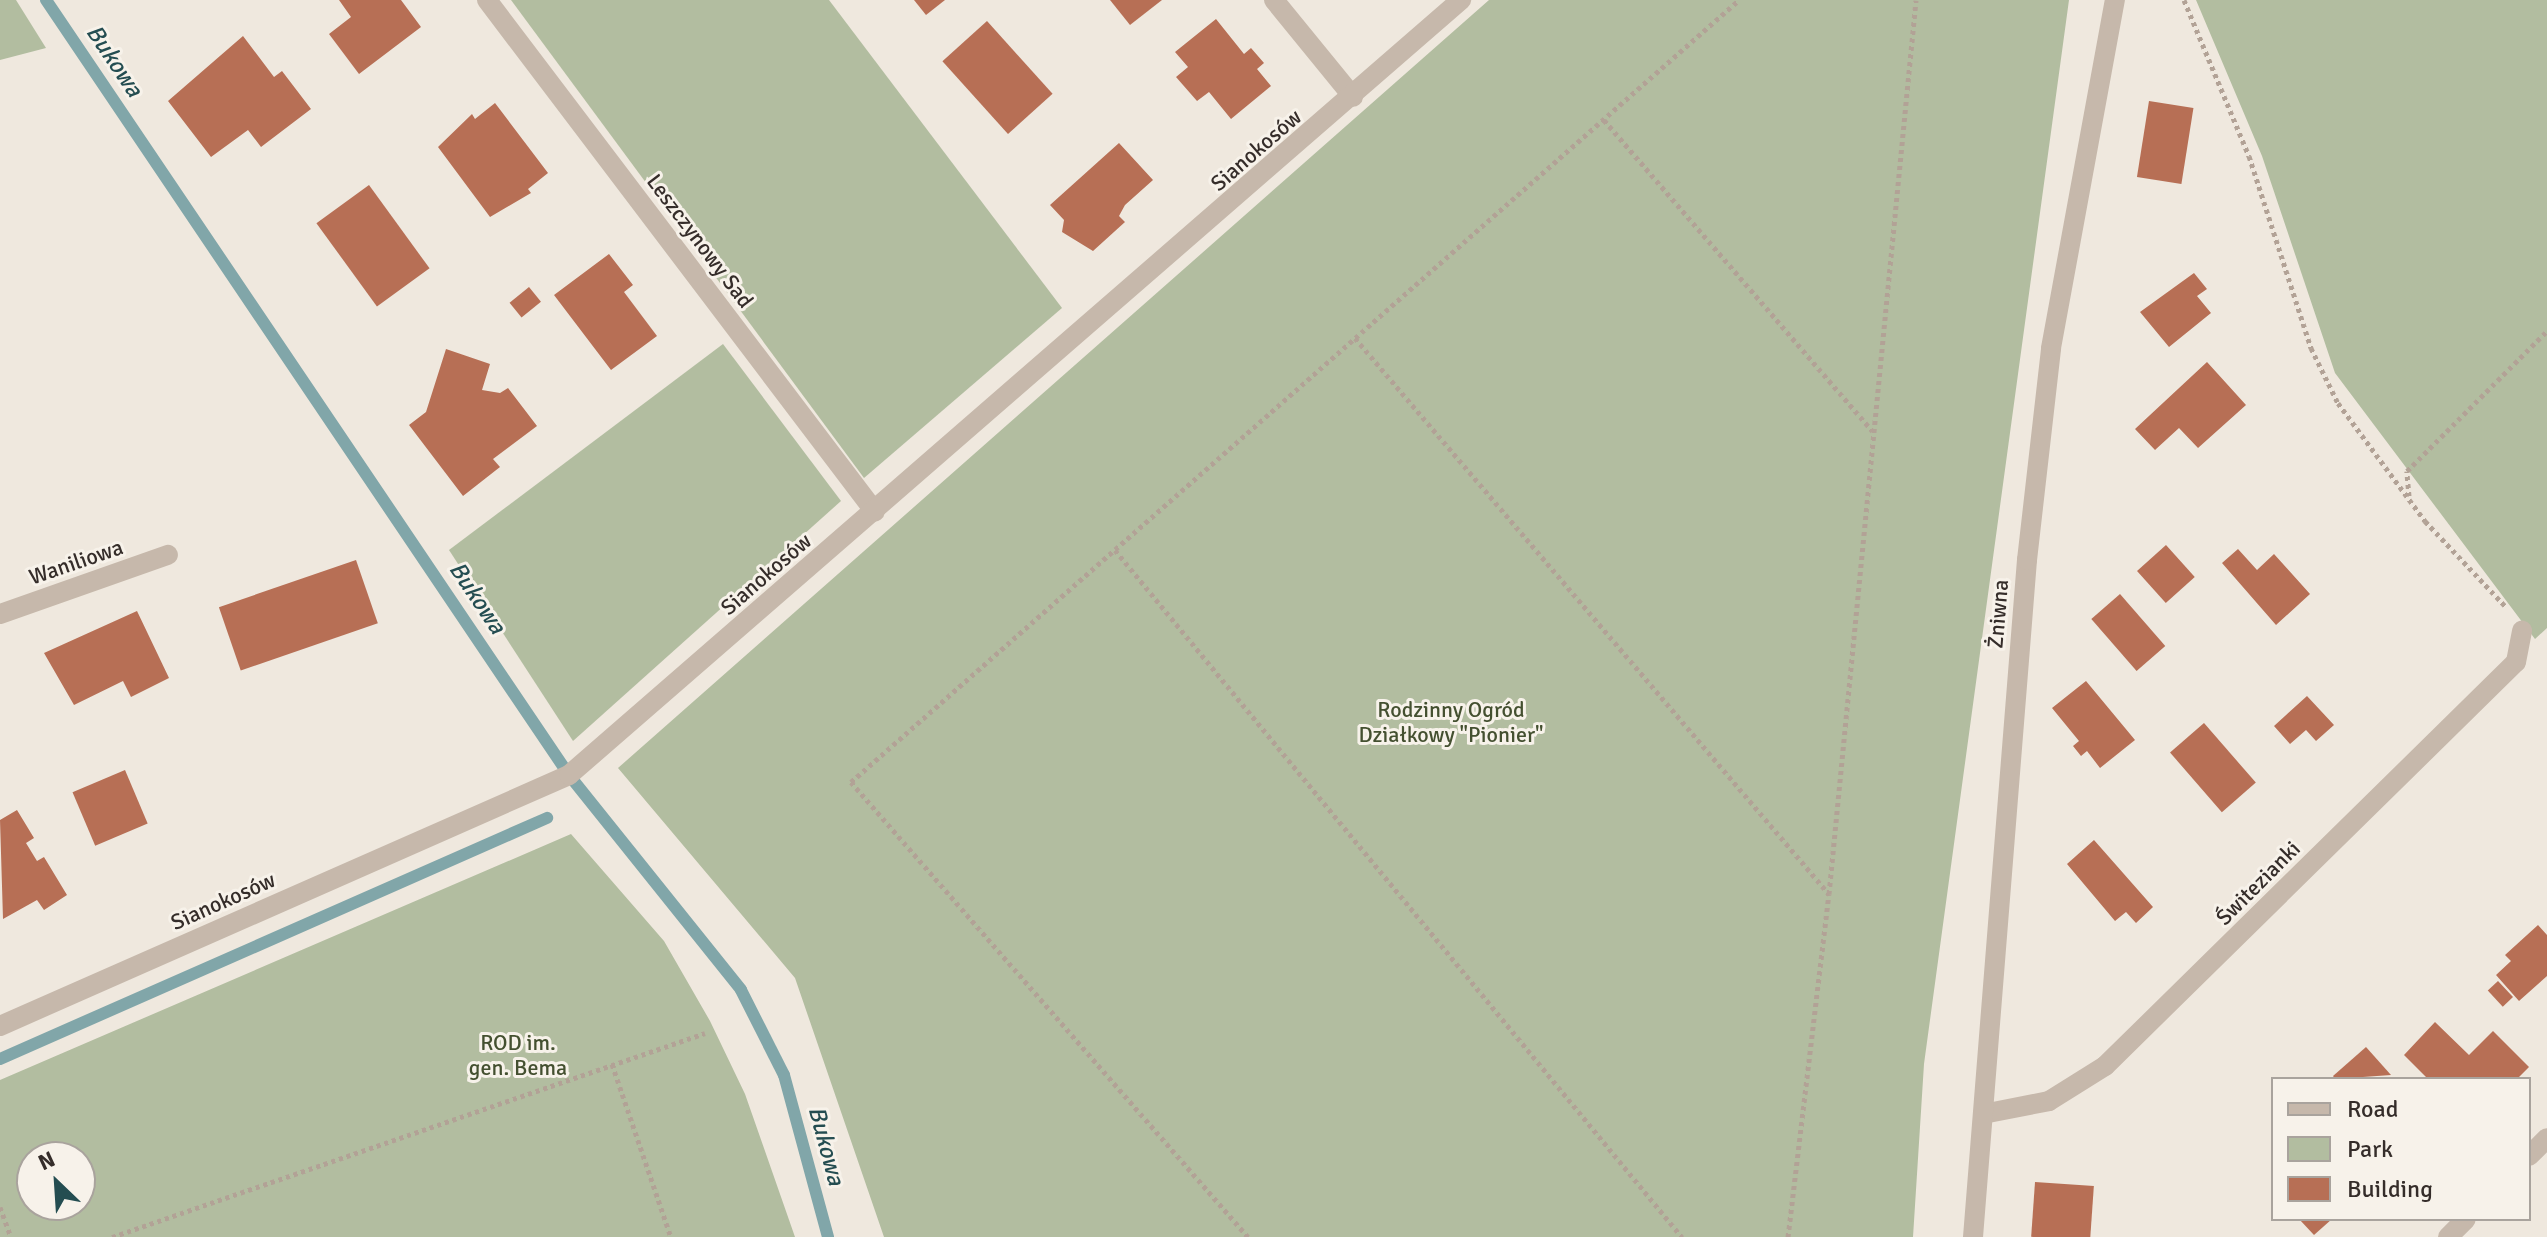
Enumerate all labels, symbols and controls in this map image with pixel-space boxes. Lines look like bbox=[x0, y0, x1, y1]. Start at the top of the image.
water label: Bukowa bbox=[79, 19, 149, 103]
street label: Sianokosów bbox=[1205, 103, 1307, 197]
street label: Leszczynowy Sad bbox=[641, 169, 759, 313]
street label: Sianokosów bbox=[715, 527, 817, 621]
street label: Waniliowa bbox=[26, 534, 126, 590]
water label: Bukowa bbox=[442, 556, 512, 640]
street label: Żniwna bbox=[1982, 578, 2014, 650]
park label: Rodzinny Ogród Działkowy "Pionier" bbox=[1359, 696, 1543, 748]
street label: Świtezianki bbox=[2210, 835, 2306, 931]
street label: Sianokosów bbox=[167, 866, 279, 936]
park label: ROD im. gen. Bema bbox=[469, 1029, 567, 1080]
legend bbox=[2271, 1077, 2531, 1221]
text: Road bbox=[2347, 1094, 2398, 1124]
water label: Bukowa bbox=[802, 1103, 850, 1189]
text: Park bbox=[2347, 1134, 2393, 1164]
north arrow bbox=[16, 1141, 96, 1221]
text: N bbox=[34, 1145, 59, 1176]
text: Building bbox=[2347, 1174, 2433, 1204]

